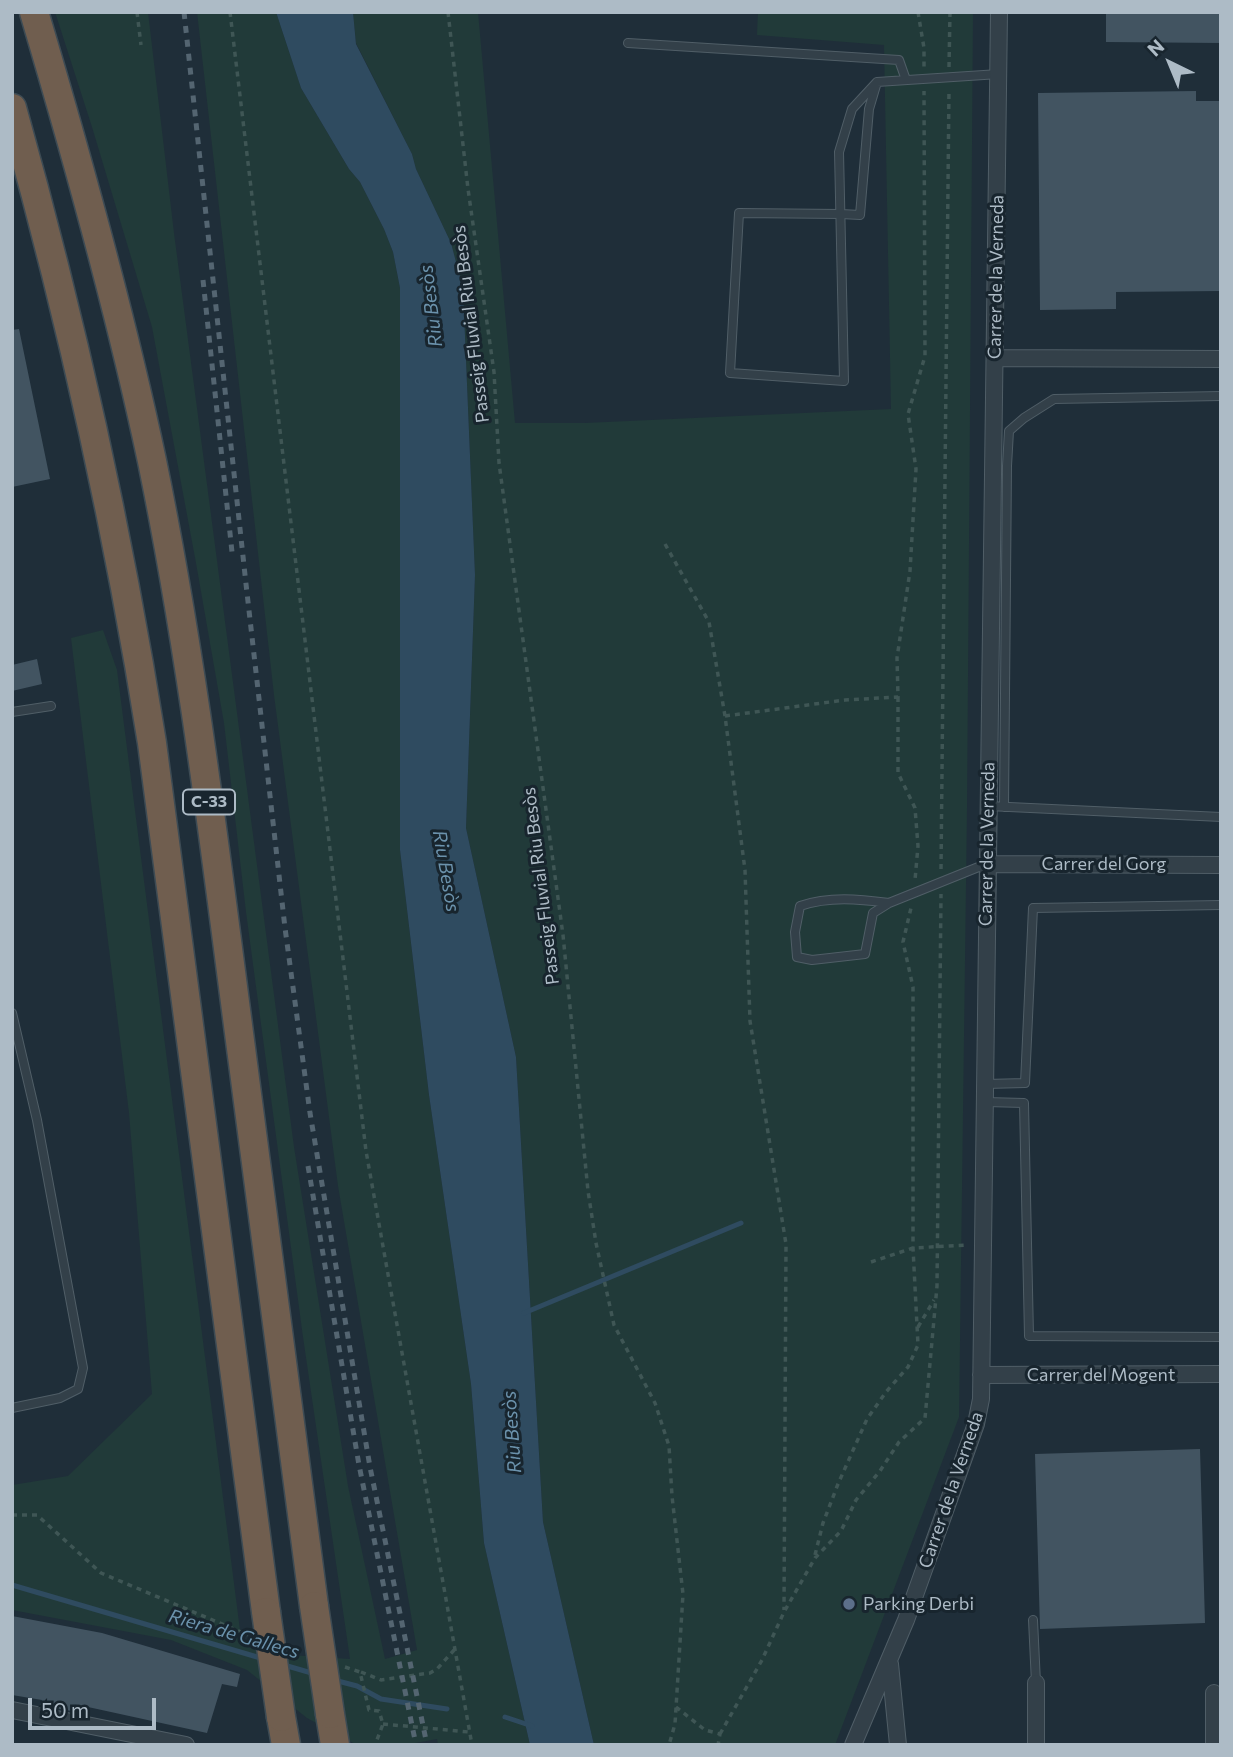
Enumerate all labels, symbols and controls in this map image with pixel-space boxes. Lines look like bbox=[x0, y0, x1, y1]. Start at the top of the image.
north arrow bbox=[1135, 28, 1205, 98]
text: N bbox=[1142, 34, 1168, 61]
street label: Carrer de la Verneda bbox=[984, 195, 1008, 359]
street label: Passeig Fluvial Riu Besòs bbox=[448, 224, 494, 424]
water label: Riu Besòs bbox=[415, 264, 447, 348]
street label: Carrer de la Verneda bbox=[975, 762, 999, 926]
street label: Passeig Fluvial Riu Besòs bbox=[518, 786, 564, 986]
road number: C-33 bbox=[183, 790, 235, 814]
water label: Riu Besòs bbox=[428, 828, 464, 914]
street label: Carrer del Gorg bbox=[1042, 853, 1166, 875]
street label: Carrer del Mogent bbox=[1027, 1364, 1175, 1386]
water label: Riu Besòs bbox=[498, 1390, 526, 1474]
street label: Carrer de la Verneda bbox=[914, 1409, 988, 1571]
place label: Parking Derbi bbox=[863, 1593, 974, 1615]
marker: Parking Derbi bbox=[841, 1596, 857, 1612]
water label: Riera de Gallecs bbox=[166, 1604, 302, 1664]
scale bar bbox=[32, 1684, 159, 1728]
text: 50 m bbox=[41, 1697, 89, 1722]

